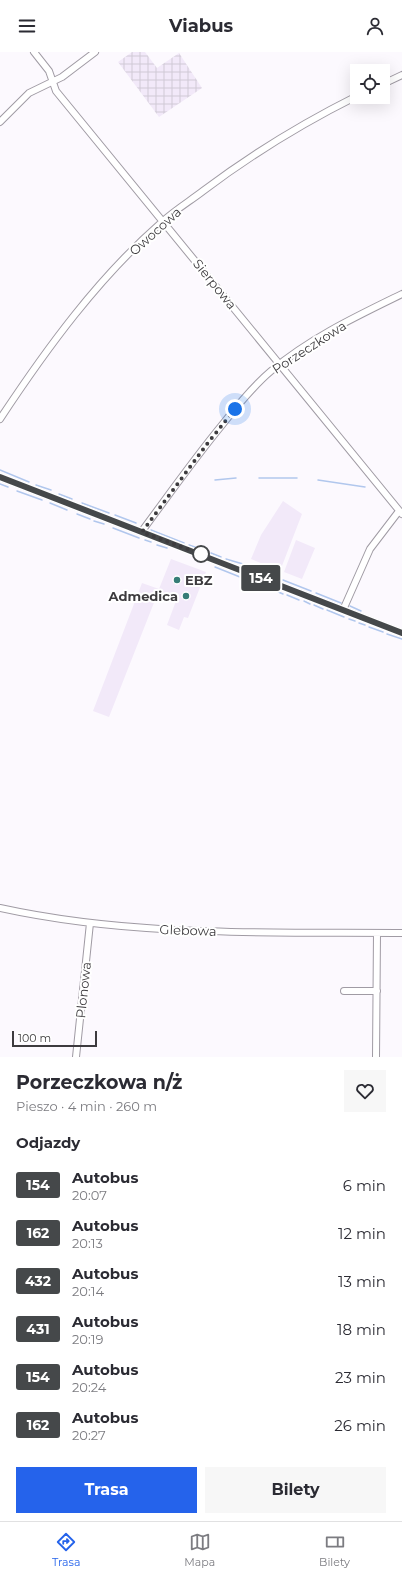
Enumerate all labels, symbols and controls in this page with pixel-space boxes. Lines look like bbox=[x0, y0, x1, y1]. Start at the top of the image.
icon: menu bbox=[16, 15, 38, 37]
text: Viabus bbox=[169, 15, 233, 37]
icon: person bbox=[364, 15, 386, 37]
map controls bbox=[350, 64, 390, 104]
button: locate bbox=[350, 64, 390, 104]
street label: Owocowa bbox=[126, 204, 184, 258]
street label: Sierpowa bbox=[190, 256, 240, 312]
street label: Porzeczkowa bbox=[269, 317, 349, 377]
your location bbox=[225, 399, 245, 419]
unlabelled marker bbox=[192, 545, 210, 563]
line badge: 154 bbox=[238, 565, 284, 591]
text: 154 bbox=[249, 569, 273, 587]
place label: EBZ bbox=[185, 572, 213, 588]
marker: EBZ bbox=[172, 575, 182, 585]
place label: Admedica bbox=[108, 588, 178, 604]
marker: Admedica bbox=[181, 591, 191, 601]
street label: Glebowa bbox=[159, 921, 217, 939]
street label: Plonowa bbox=[72, 961, 94, 1019]
scale bar bbox=[12, 1029, 97, 1048]
text: 100 m bbox=[18, 1031, 51, 1045]
button: heart bbox=[344, 1070, 386, 1112]
text: Porzeczkowa n/ż bbox=[16, 1071, 182, 1094]
text: Pieszo · 4 min · 260 m bbox=[16, 1098, 157, 1114]
text: Odjazdy bbox=[16, 1133, 80, 1152]
text: Autobus bbox=[72, 1168, 138, 1187]
text: 154 bbox=[26, 1176, 50, 1194]
text: 6 min bbox=[343, 1176, 386, 1195]
text: 20:07 bbox=[72, 1187, 107, 1203]
text: Autobus bbox=[72, 1216, 138, 1235]
text: 162 bbox=[27, 1224, 49, 1242]
text: 12 min bbox=[338, 1224, 386, 1243]
text: 20:13 bbox=[72, 1235, 103, 1251]
text: Autobus bbox=[72, 1264, 138, 1283]
text: 432 bbox=[25, 1272, 51, 1290]
text: 13 min bbox=[338, 1272, 386, 1291]
text: 20:14 bbox=[72, 1283, 104, 1299]
text: Autobus bbox=[72, 1312, 138, 1331]
text: 431 bbox=[26, 1320, 50, 1338]
text: 18 min bbox=[337, 1320, 386, 1339]
text: 20:19 bbox=[72, 1331, 103, 1347]
text: Autobus bbox=[72, 1360, 138, 1379]
text: 154 bbox=[26, 1368, 50, 1386]
text: 23 min bbox=[335, 1368, 386, 1387]
text: 20:24 bbox=[72, 1379, 106, 1395]
text: Autobus bbox=[72, 1408, 138, 1427]
text: 162 bbox=[27, 1416, 49, 1434]
text: 26 min bbox=[334, 1416, 386, 1435]
text: 20:27 bbox=[72, 1427, 106, 1443]
button: Trasa bbox=[16, 1467, 197, 1513]
button: Bilety bbox=[205, 1467, 386, 1513]
tab: Trasa bbox=[52, 1531, 80, 1569]
tab: Mapa bbox=[184, 1531, 215, 1569]
tab: Bilety bbox=[319, 1531, 350, 1569]

